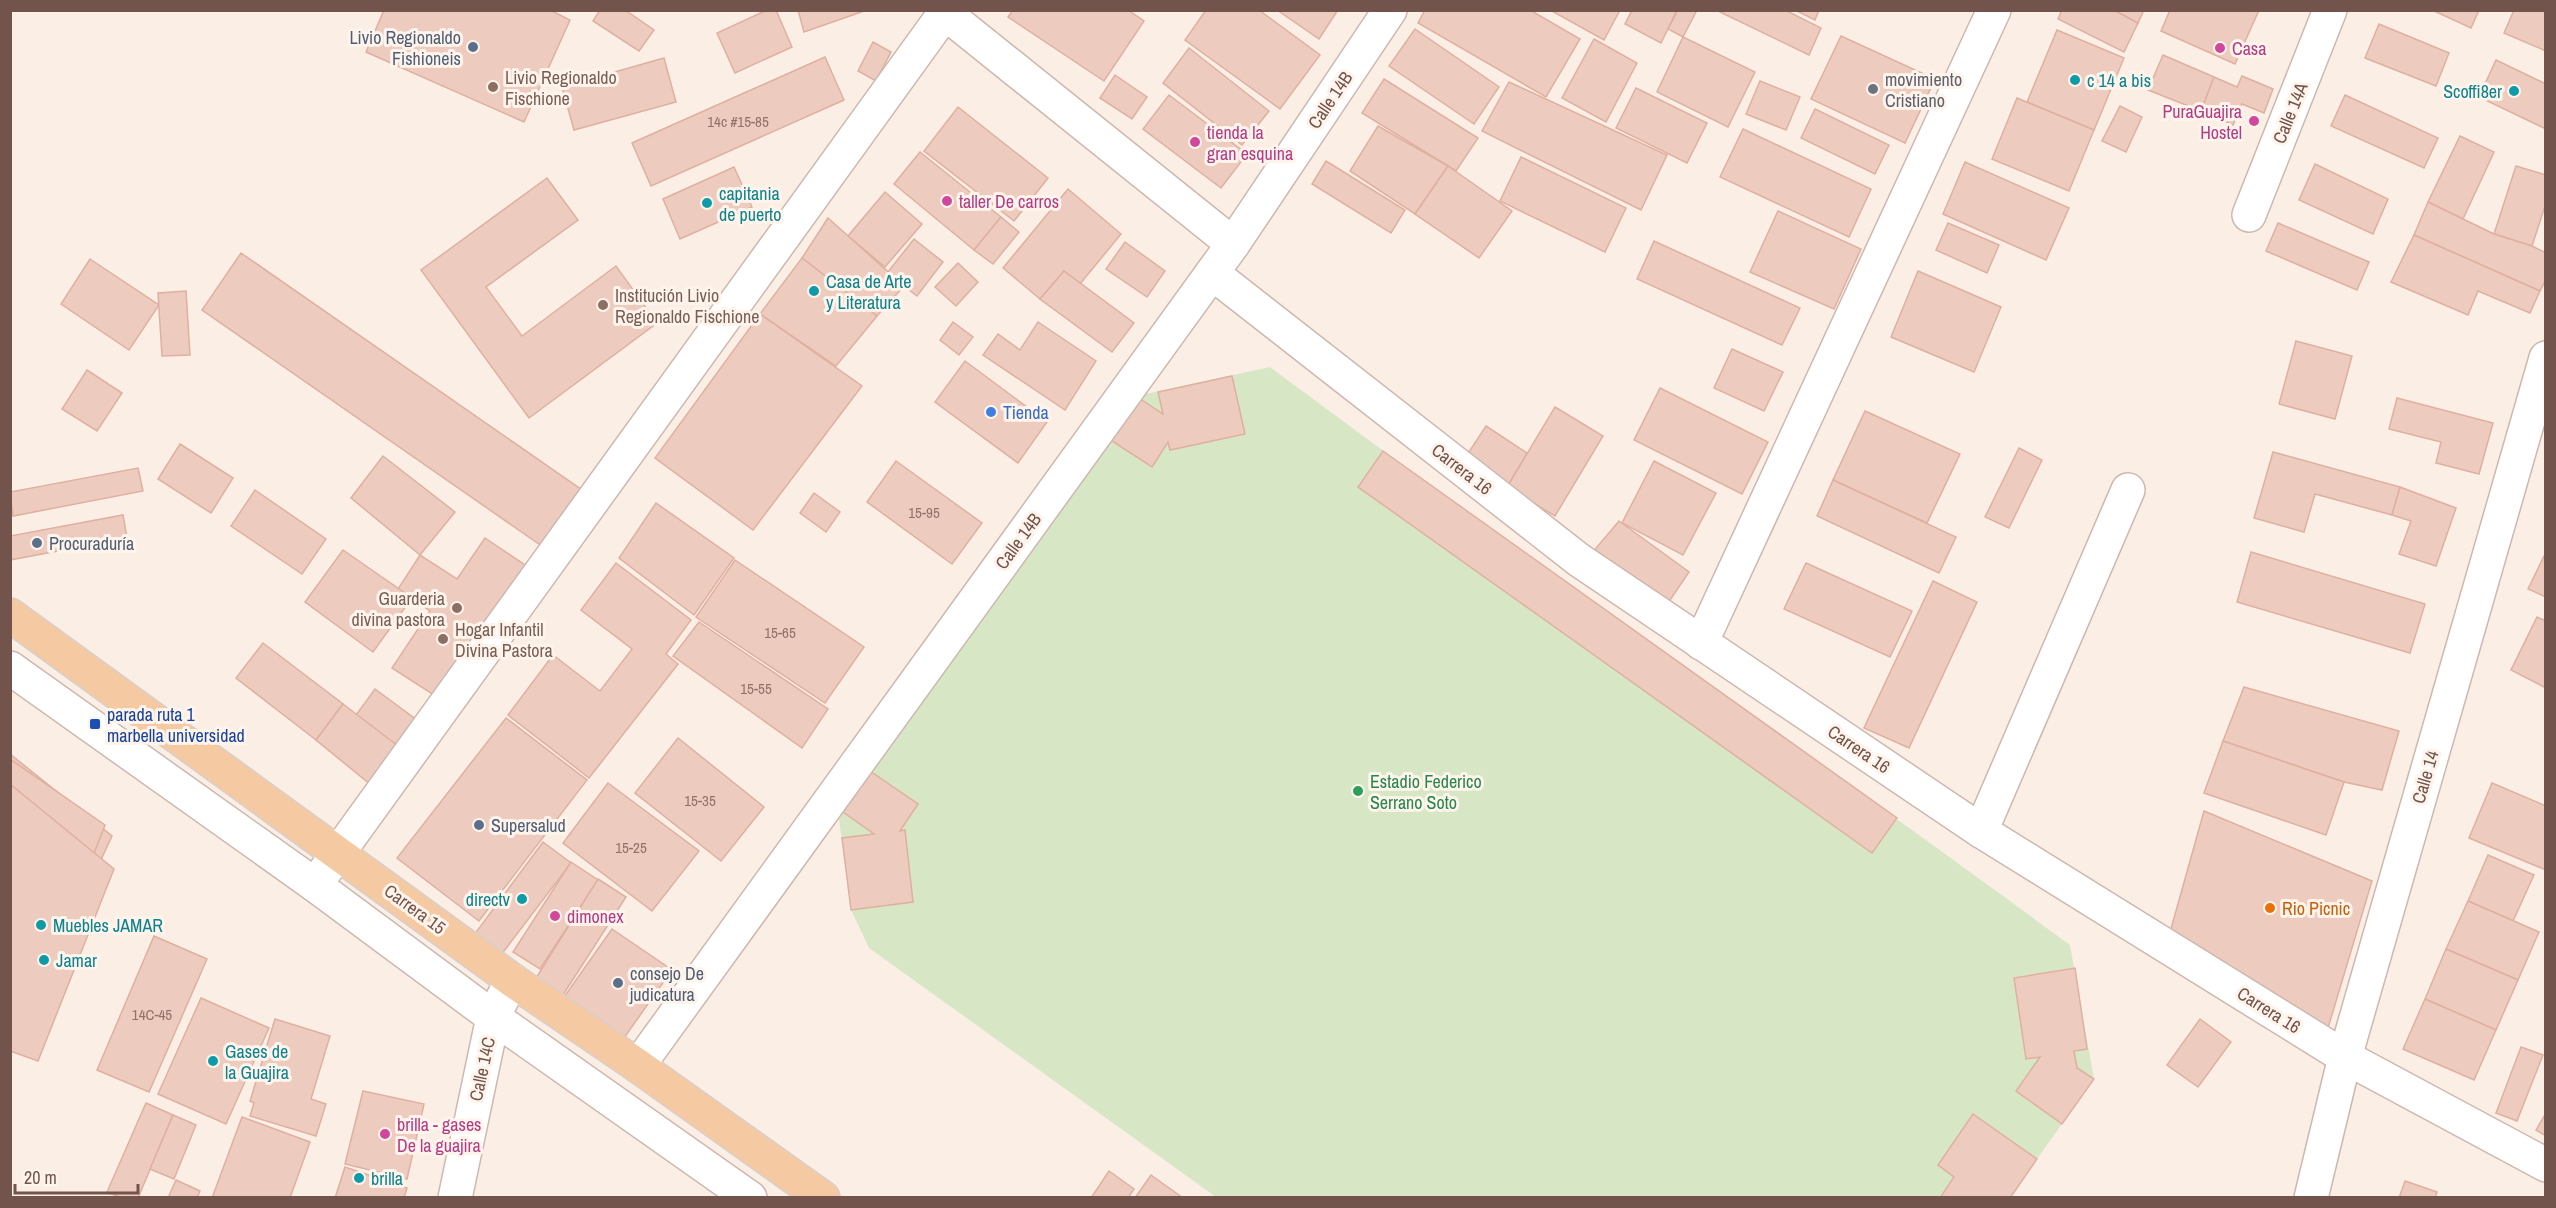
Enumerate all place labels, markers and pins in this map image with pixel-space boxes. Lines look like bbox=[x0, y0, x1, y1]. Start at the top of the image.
place label: Livio Regionaldo Fishioneis bbox=[349, 25, 461, 71]
place label: Casa bbox=[2232, 36, 2266, 61]
marker: Livio Regionaldo Fishioneis bbox=[466, 40, 480, 54]
marker: Casa bbox=[2213, 41, 2227, 55]
place label: Livio Regionaldo Fischione bbox=[505, 65, 617, 111]
place label: movimiento Cristiano bbox=[1885, 67, 1962, 113]
place label: c 14 a bis bbox=[2087, 68, 2151, 93]
marker: c 14 a bis bbox=[2068, 73, 2082, 87]
place label: Scoffi8er bbox=[2443, 79, 2502, 104]
marker: Livio Regionaldo Fischione bbox=[486, 80, 500, 94]
marker: movimiento Cristiano bbox=[1866, 82, 1880, 96]
marker: Scoffi8er bbox=[2507, 84, 2521, 98]
place label: PuraGuajira Hostel bbox=[2162, 99, 2242, 145]
marker: PuraGuajira Hostel bbox=[2247, 114, 2261, 128]
place label: tienda la gran esquina bbox=[1207, 120, 1293, 166]
marker: tienda la gran esquina bbox=[1188, 135, 1202, 149]
place label: capitania de puerto bbox=[719, 181, 781, 227]
place label: taller De carros bbox=[959, 189, 1059, 214]
marker: taller De carros bbox=[940, 194, 954, 208]
marker: capitania de puerto bbox=[700, 196, 714, 210]
place label: Casa de Arte y Literatura bbox=[826, 269, 911, 315]
place label: Institución Livio Regionaldo Fischione bbox=[615, 283, 759, 329]
marker: Casa de Arte y Literatura bbox=[807, 284, 821, 298]
marker: Institución Livio Regionaldo Fischione bbox=[596, 298, 610, 312]
place label: Tienda bbox=[1003, 400, 1049, 425]
marker: Tienda bbox=[984, 405, 998, 419]
place label: Procuraduría bbox=[49, 531, 134, 556]
marker: Procuraduría bbox=[30, 536, 44, 550]
place label: Guarderia divina pastora bbox=[351, 586, 445, 632]
marker: Guarderia divina pastora bbox=[450, 601, 464, 615]
place label: Hogar Infantil Divina Pastora bbox=[455, 617, 553, 663]
marker: Hogar Infantil Divina Pastora bbox=[436, 632, 450, 646]
place label: parada ruta 1 marbella universidad bbox=[107, 702, 245, 748]
marker: parada ruta 1 marbella universidad bbox=[88, 717, 102, 731]
place label: Estadio Federico Serrano Soto bbox=[1370, 769, 1482, 815]
marker: Estadio Federico Serrano Soto bbox=[1351, 784, 1365, 798]
place label: Supersalud bbox=[491, 813, 566, 838]
marker: Supersalud bbox=[472, 818, 486, 832]
place label: directv bbox=[466, 887, 511, 912]
marker: directv bbox=[515, 892, 529, 906]
place label: Rio Picnic bbox=[2282, 896, 2350, 921]
marker: Rio Picnic bbox=[2263, 901, 2277, 915]
place label: dimonex bbox=[567, 904, 624, 929]
marker: dimonex bbox=[548, 909, 562, 923]
place label: Muebles JAMAR bbox=[53, 913, 163, 938]
marker: Muebles JAMAR bbox=[34, 918, 48, 932]
place label: Jamar bbox=[56, 948, 97, 973]
marker: Jamar bbox=[37, 953, 51, 967]
place label: consejo De judicatura bbox=[629, 961, 704, 1007]
marker: consejo De judicatura bbox=[611, 976, 625, 990]
place label: Gases de la Guajira bbox=[225, 1039, 289, 1085]
marker: Gases de la Guajira bbox=[206, 1054, 220, 1068]
place label: brilla - gases De la guajira bbox=[397, 1112, 482, 1158]
marker: brilla - gases De la guajira bbox=[378, 1127, 392, 1141]
place label: brilla bbox=[371, 1166, 403, 1191]
marker: brilla bbox=[352, 1171, 366, 1185]

